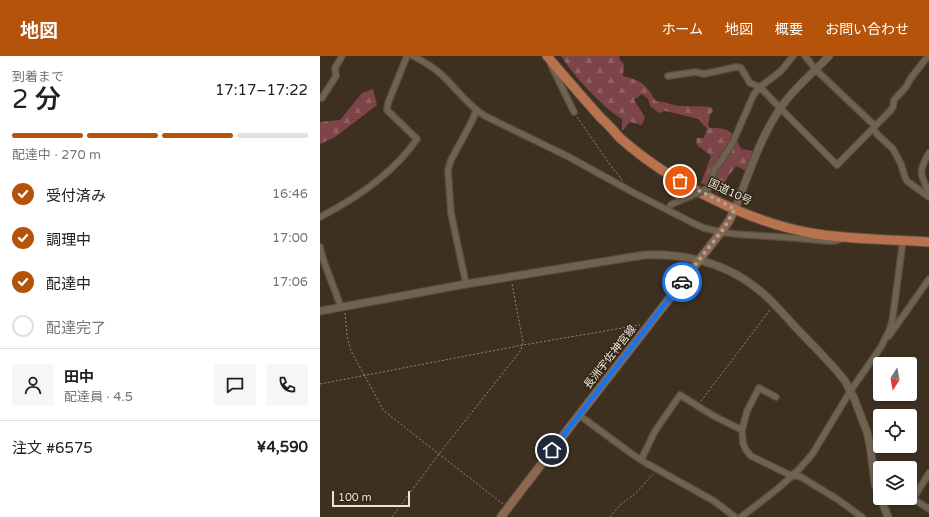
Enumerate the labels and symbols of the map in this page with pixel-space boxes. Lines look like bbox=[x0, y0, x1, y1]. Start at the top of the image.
pin bbox=[663, 164, 697, 198]
street label: 国道10号 bbox=[706, 176, 754, 208]
courier bbox=[662, 262, 702, 302]
street label: 長洲宇佐神宮線 bbox=[581, 323, 639, 391]
north arrow bbox=[873, 357, 917, 401]
pin bbox=[535, 433, 569, 467]
scale bar bbox=[332, 489, 410, 508]

